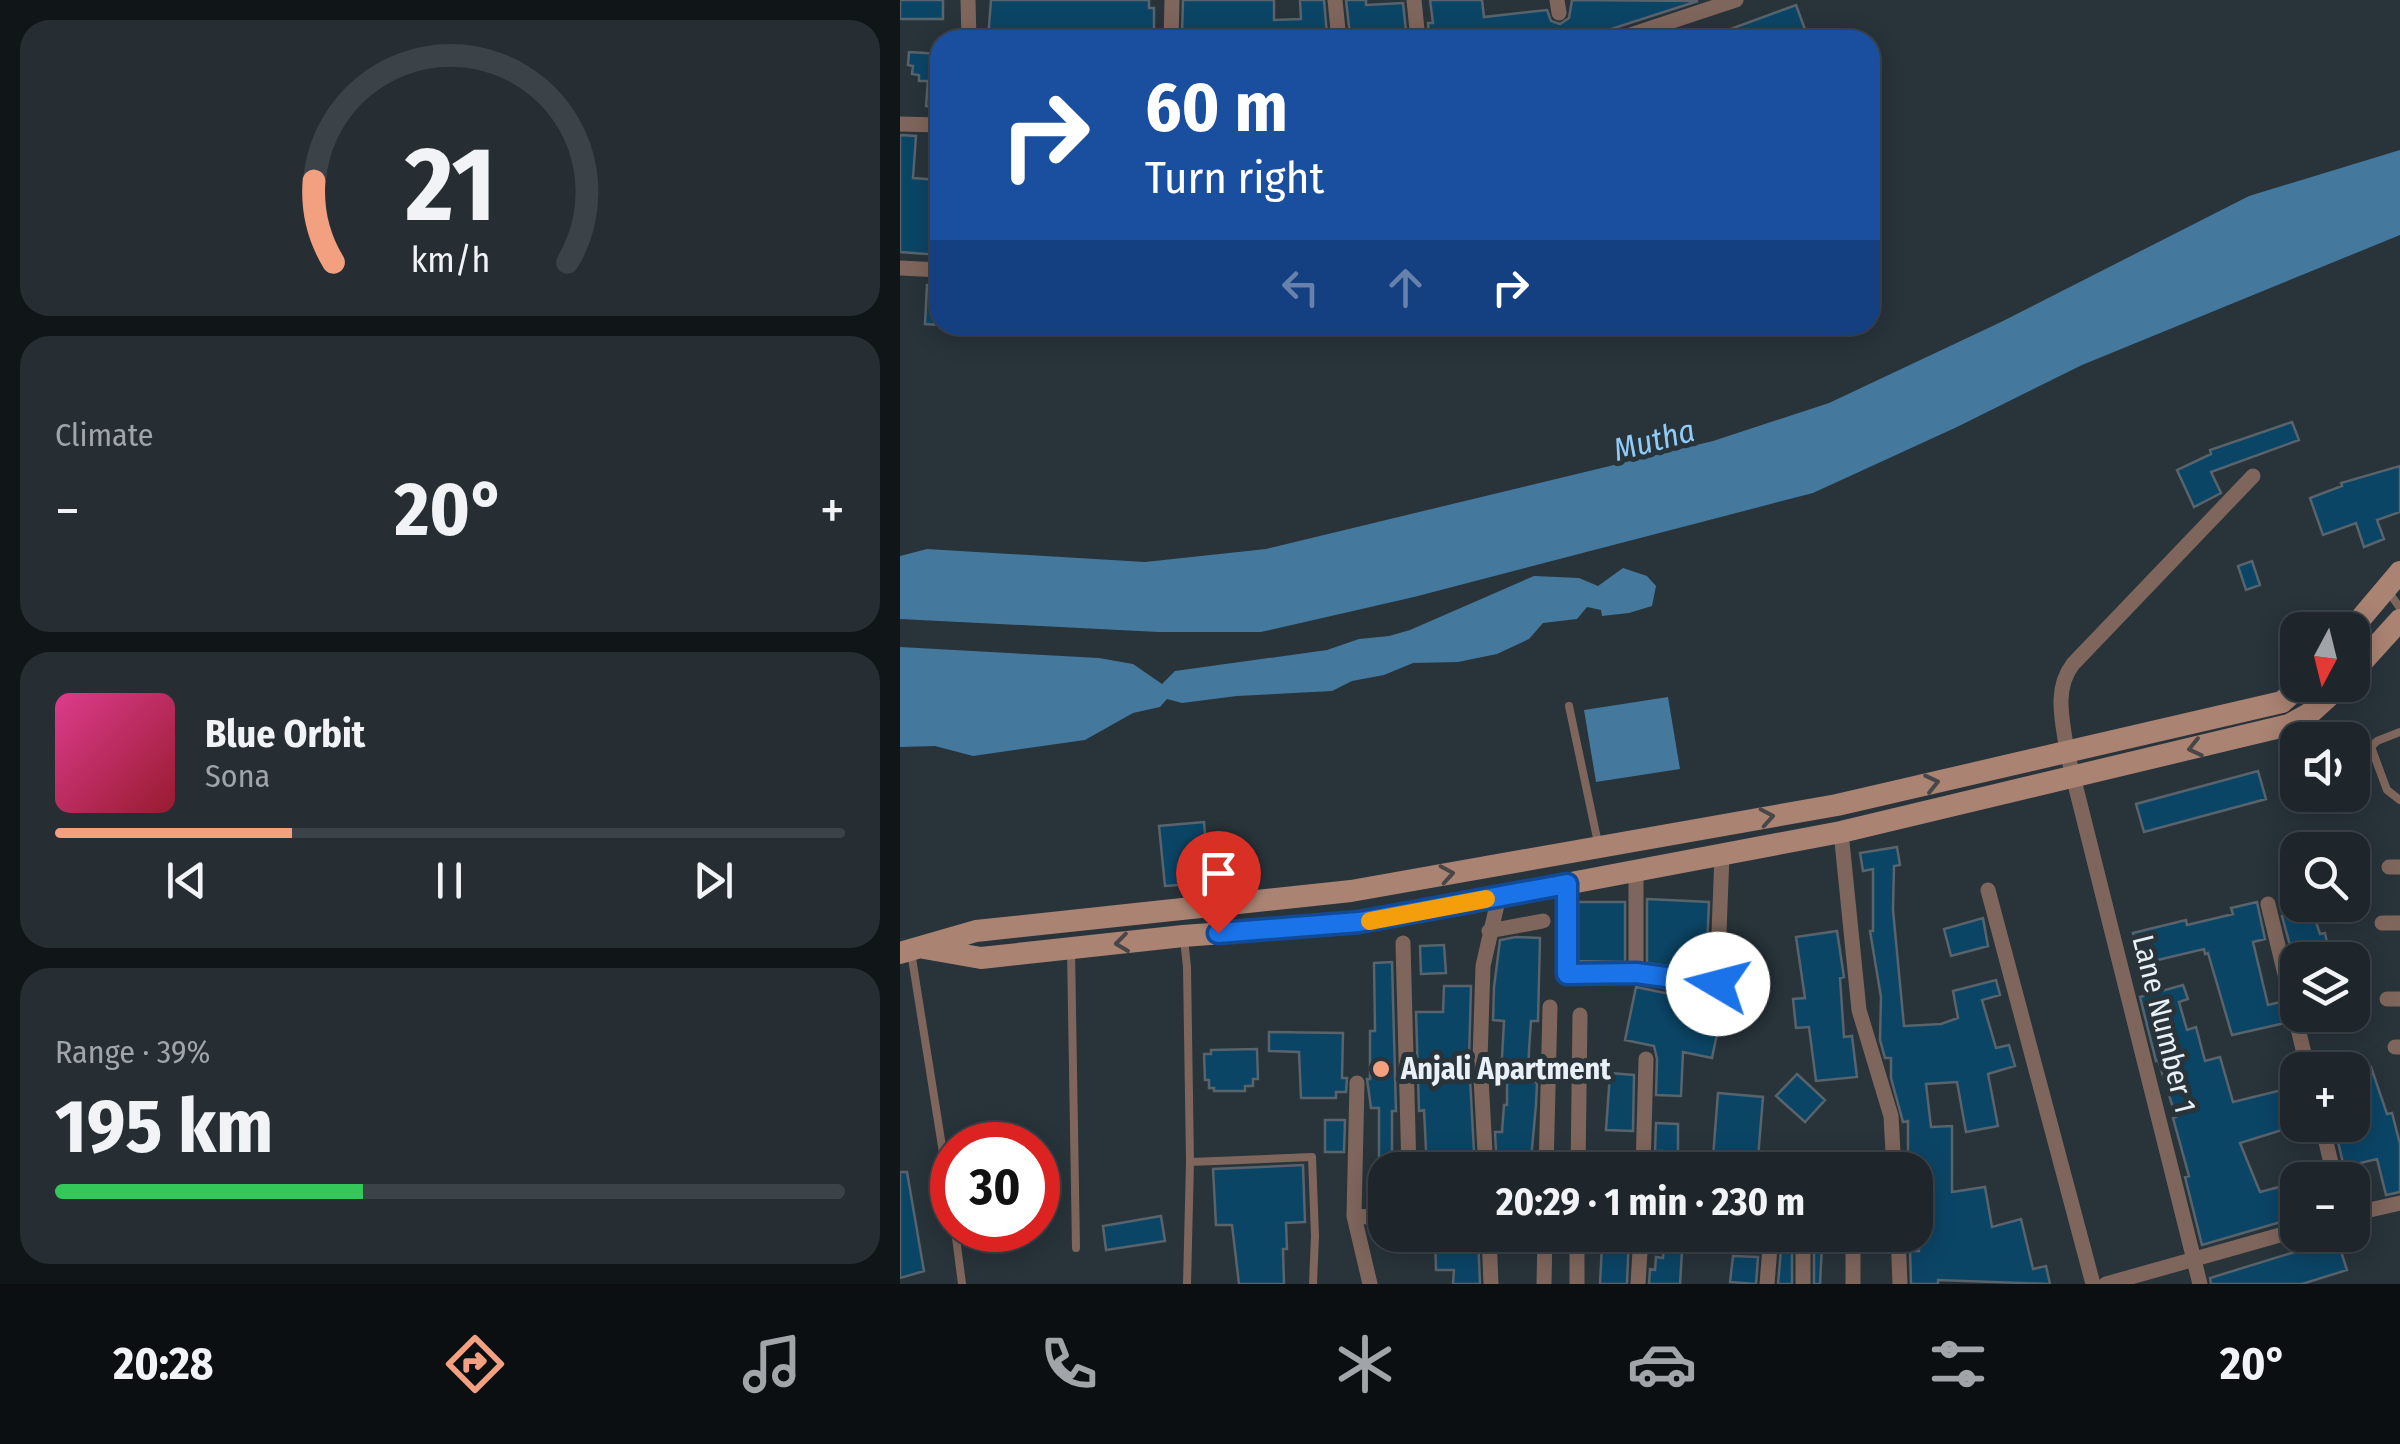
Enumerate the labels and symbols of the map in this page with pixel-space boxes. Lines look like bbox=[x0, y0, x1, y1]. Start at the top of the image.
water label: Mutha bbox=[1609, 411, 1699, 469]
north arrow bbox=[2280, 612, 2370, 702]
one-way arrow bbox=[2186, 736, 2203, 757]
one-way arrow bbox=[1923, 774, 1940, 795]
one-way arrow bbox=[1759, 807, 1775, 828]
pin bbox=[1176, 831, 1261, 934]
one-way arrow bbox=[1439, 864, 1455, 885]
street label: Lane Number 1 bbox=[2124, 931, 2204, 1117]
one-way arrow bbox=[1114, 932, 1131, 953]
position arrow bbox=[1666, 932, 1770, 1036]
place label: Anjali Apartment bbox=[1400, 1051, 1611, 1087]
marker: Anjali Apartment bbox=[1370, 1058, 1392, 1080]
speed limit sign: 30 bbox=[930, 1122, 1060, 1252]

